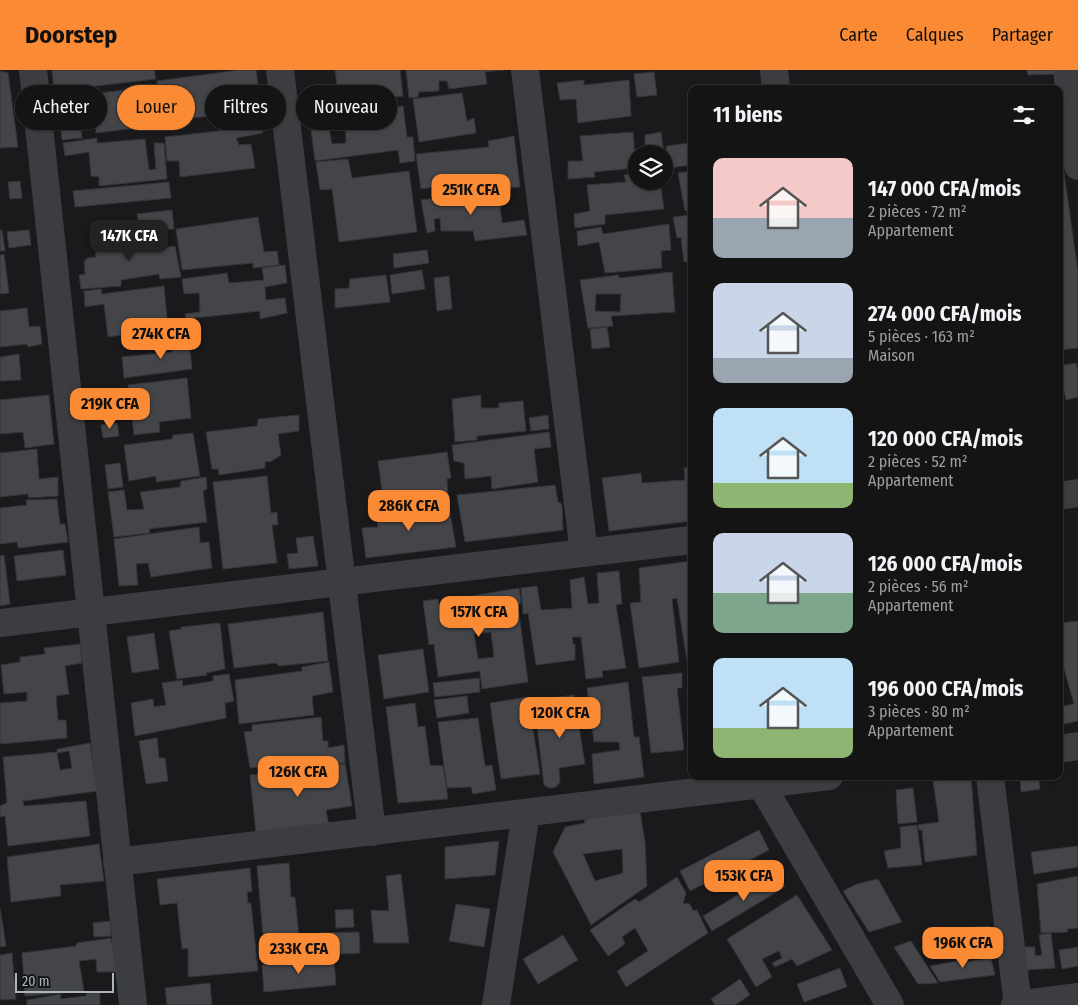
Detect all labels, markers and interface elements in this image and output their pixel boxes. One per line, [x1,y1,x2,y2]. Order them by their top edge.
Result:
text: Doorstep [25,21,117,49]
text: Carte [839,24,878,46]
text: Calques [906,24,964,46]
text: Partager [992,24,1053,46]
chip: Acheter [15,85,107,130]
chip: Louer [117,85,195,130]
chip: Filtres [205,85,286,130]
chip: Nouveau [296,85,397,130]
icon: filters [1010,101,1038,129]
text: 11 biens [713,102,782,128]
map controls [628,145,673,190]
button: layers [628,145,673,190]
pin: 251K CFA [419,174,523,216]
text: 147 000 CFA/mois [868,176,1021,202]
icon: home [753,178,813,238]
text: 251K CFA [442,180,500,199]
text: 2 pièces · 72 m² [868,202,967,221]
pin: 147K CFA [77,220,181,262]
text: Appartement [868,221,954,240]
text: 147K CFA [100,226,158,245]
text: 274 000 CFA/mois [868,301,1022,327]
icon: home [753,303,813,363]
pin: 274K CFA [109,318,213,360]
text: 274K CFA [132,324,190,343]
text: 5 pièces · 163 m² [868,327,975,346]
text: Maison [868,346,915,365]
pin: 219K CFA [58,388,162,430]
text: 219K CFA [81,394,139,413]
text: 120 000 CFA/mois [868,426,1023,452]
icon: home [753,428,813,488]
text: 2 pièces · 52 m² [868,452,967,471]
text: Appartement [868,471,954,490]
pin: 286K CFA [357,490,461,532]
text: 286K CFA [379,496,439,515]
text: 126 000 CFA/mois [868,551,1022,577]
icon: home [753,553,813,613]
text: 2 pièces · 56 m² [868,577,969,596]
pin: 157K CFA [427,596,531,638]
text: Appartement [868,596,954,615]
text: 157K CFA [450,602,508,621]
text: 196 000 CFA/mois [868,676,1024,702]
icon: home [753,678,813,738]
pin: 120K CFA [508,696,612,739]
text: 3 pièces · 80 m² [868,702,970,721]
text: 120K CFA [531,703,589,722]
text: Appartement [868,721,954,740]
pin: 126K CFA [246,756,350,798]
text: 126K CFA [269,762,327,781]
pin: 153K CFA [692,860,796,902]
text: 153K CFA [715,866,773,885]
pin: 196K CFA [911,926,1015,969]
pin: 233K CFA [247,932,351,975]
text: 196K CFA [933,933,993,952]
text: 233K CFA [270,939,328,958]
scale bar [15,970,114,993]
text: 20 m [22,973,50,990]

